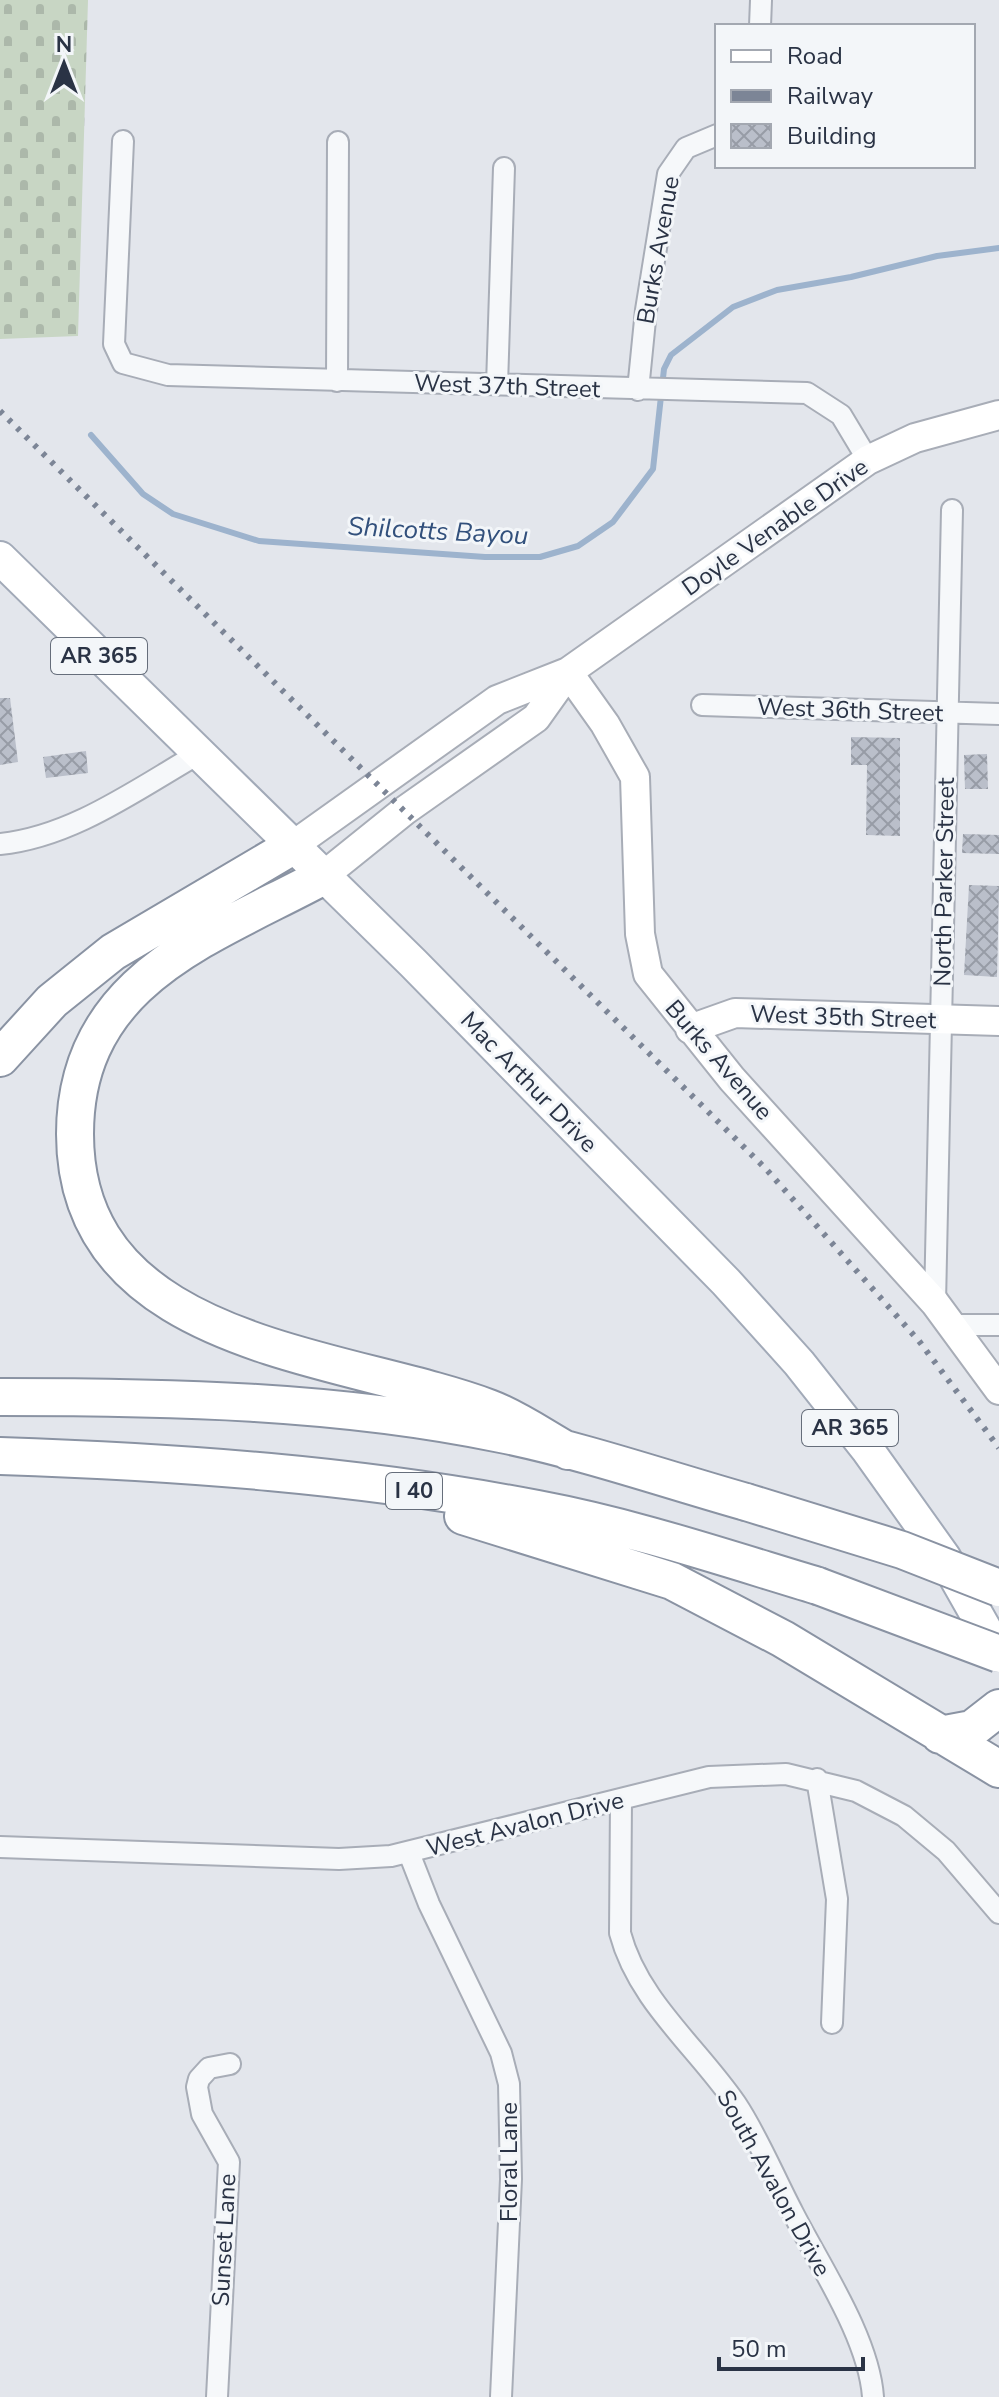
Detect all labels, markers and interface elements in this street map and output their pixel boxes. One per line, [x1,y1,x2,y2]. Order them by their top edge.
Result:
north arrow [24,24,104,104]
legend [715,24,975,168]
text: N [56,30,72,60]
text: Road [787,40,843,72]
text: Railway [787,80,874,112]
text: Building [787,120,877,152]
street label: Burks Avenue [629,174,687,326]
street label: West 37th Street [413,367,601,405]
street label: Doyle Venable Drive [676,451,874,603]
water label: Shilcotts Bayou [347,509,529,553]
road number: AR 365 [51,638,147,674]
street label: West 36th Street [756,691,944,729]
street label: North Parker Street [926,777,962,987]
street label: Burks Avenue [658,993,780,1127]
street label: West 35th Street [749,998,937,1036]
street label: Mac Arthur Drive [453,1005,605,1159]
road number: AR 365 [802,1410,898,1446]
road number: I 40 [386,1473,442,1509]
street label: West Avalon Drive [423,1784,627,1864]
street label: South Avalon Drive [709,2084,839,2282]
street label: Floral Lane [493,2102,525,2222]
street label: Sunset Lane [205,2173,243,2307]
scale bar [719,2321,863,2371]
text: 50 m [731,2333,787,2365]

